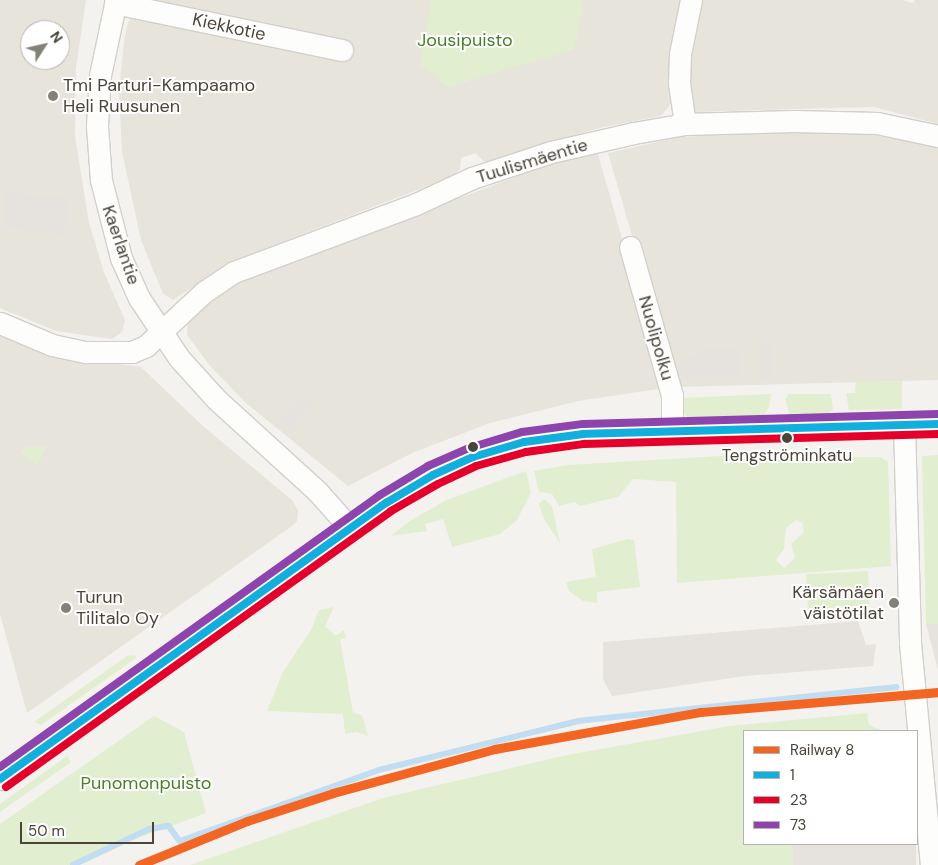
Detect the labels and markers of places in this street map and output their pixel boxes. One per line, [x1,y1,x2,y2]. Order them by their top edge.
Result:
place label: Tmi Parturi-Kampaamo Heli Ruusunen [63,75,255,118]
marker: Tmi Parturi-Kampaamo Heli Ruusunen [47,90,59,102]
marker: Tengströminkatu [782,433,792,443]
unlabelled marker [468,442,478,452]
place label: Tengströminkatu [722,446,852,466]
place label: Kärsämäen väistötilat [792,582,884,624]
place label: Turun Tilitalo Oy [76,587,159,630]
marker: Kärsämäen väistötilat [888,597,900,609]
marker: Turun Tilitalo Oy [60,602,72,614]

